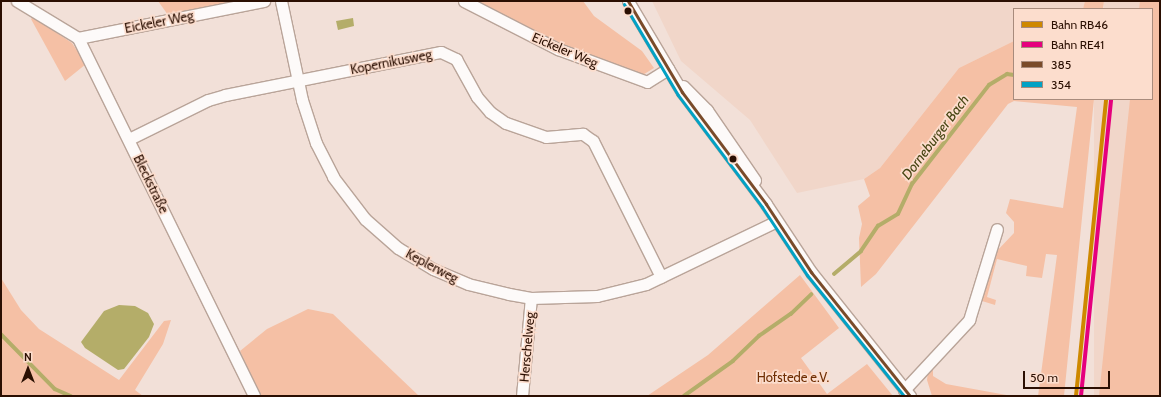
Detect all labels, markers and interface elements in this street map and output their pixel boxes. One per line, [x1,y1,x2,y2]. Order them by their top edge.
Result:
unlabelled marker [623,6,633,16]
street label: Eickeler Weg [123,8,195,36]
legend [1013,8,1153,100]
text: Bahn RB46 [1051,17,1108,32]
street label: Eickeler Weg [530,29,600,71]
text: Bahn RE41 [1051,37,1104,52]
street label: Kopernikusweg [349,46,433,78]
text: 385 [1051,57,1071,72]
text: 354 [1051,77,1071,92]
water label: Dorneburger Bach [898,92,972,182]
street label: Bleckstraße [130,152,172,216]
unlabelled marker [728,154,738,164]
street label: Keplerweg [403,246,461,286]
street label: Herschelweg [516,311,538,383]
north arrow [8,349,48,389]
text: N [24,350,32,364]
scale bar [1025,363,1112,389]
park label: Hofstede e.V. [757,369,829,385]
text: 50 m [1030,370,1058,385]

